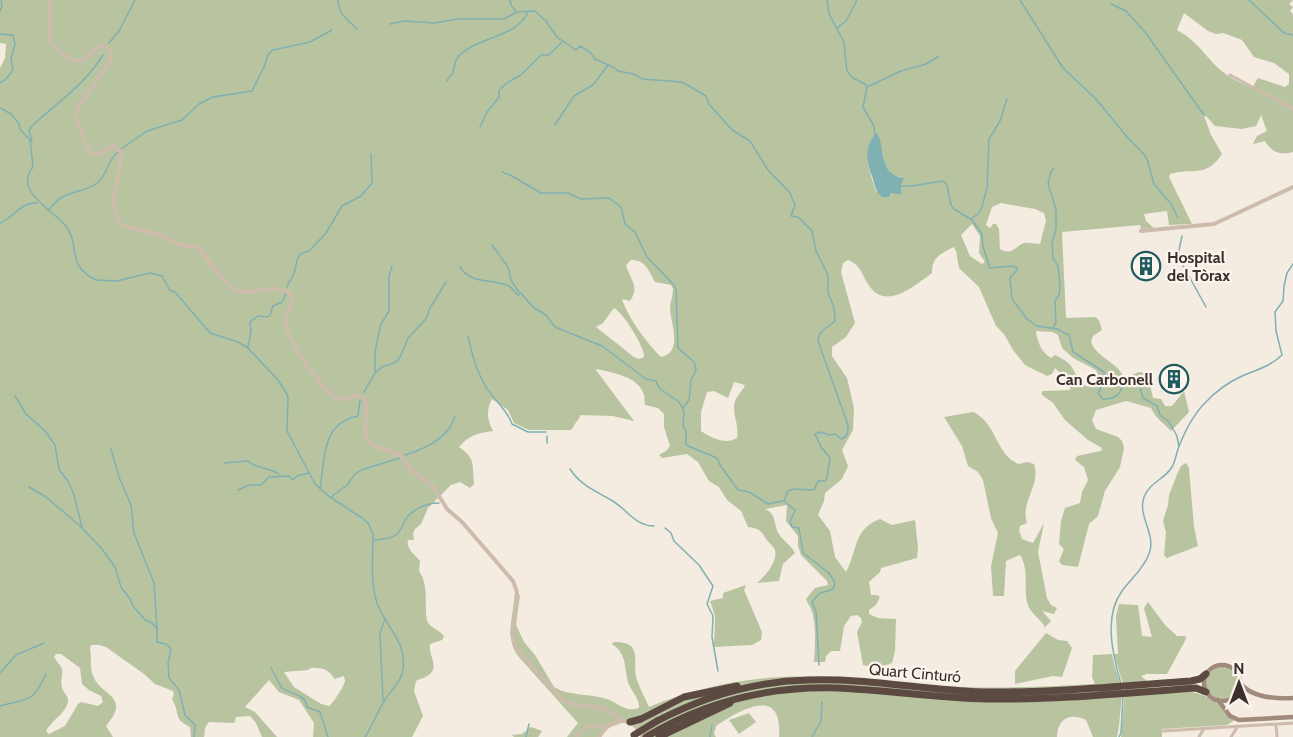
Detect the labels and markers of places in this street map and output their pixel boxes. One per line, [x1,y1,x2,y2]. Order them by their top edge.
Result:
place label: Hospital del Tòrax [1167,248,1230,285]
building icon: Hospital del Tòrax [1130,250,1162,282]
building icon: Can Carbonell [1158,363,1190,395]
place label: Can Carbonell [1056,370,1153,389]

